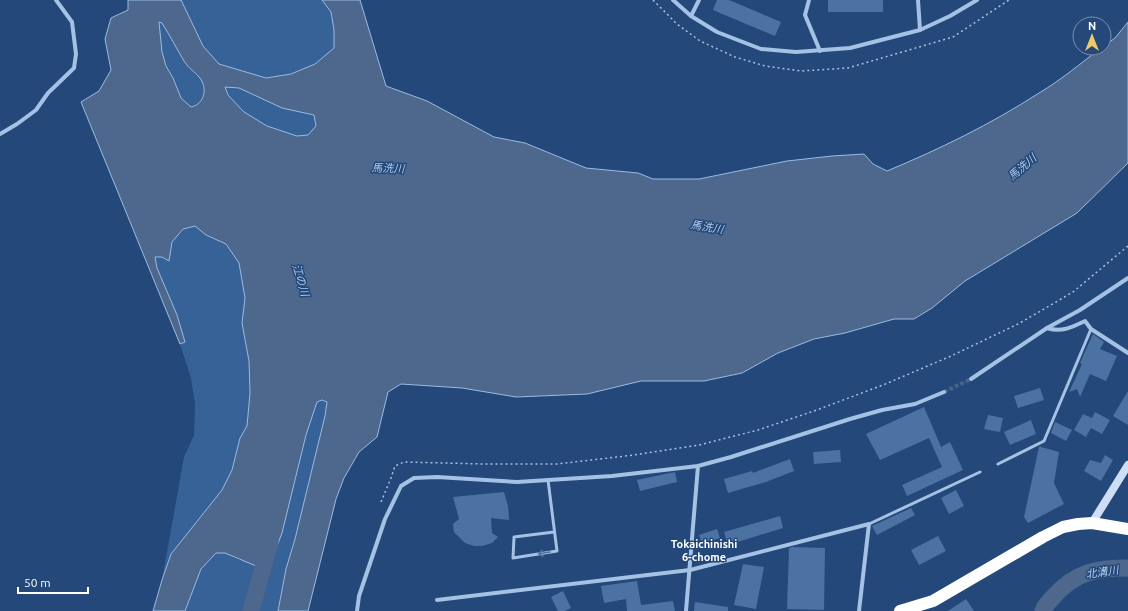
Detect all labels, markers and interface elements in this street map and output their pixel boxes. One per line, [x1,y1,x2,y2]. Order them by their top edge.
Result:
north arrow [1072,16,1112,56]
text: N [1088,20,1096,32]
water label: 馬洗川 [1006,151,1039,182]
water label: 馬洗川 [371,161,406,175]
water label: 馬洗川 [690,218,725,236]
water label: 江の川 [291,262,312,298]
district label: Tokaichinishi 6-chome [671,538,737,563]
one-way arrow [538,549,551,557]
water label: 北溝川 [1085,564,1120,580]
scale bar [18,569,88,595]
text: 50 m [24,576,51,589]

